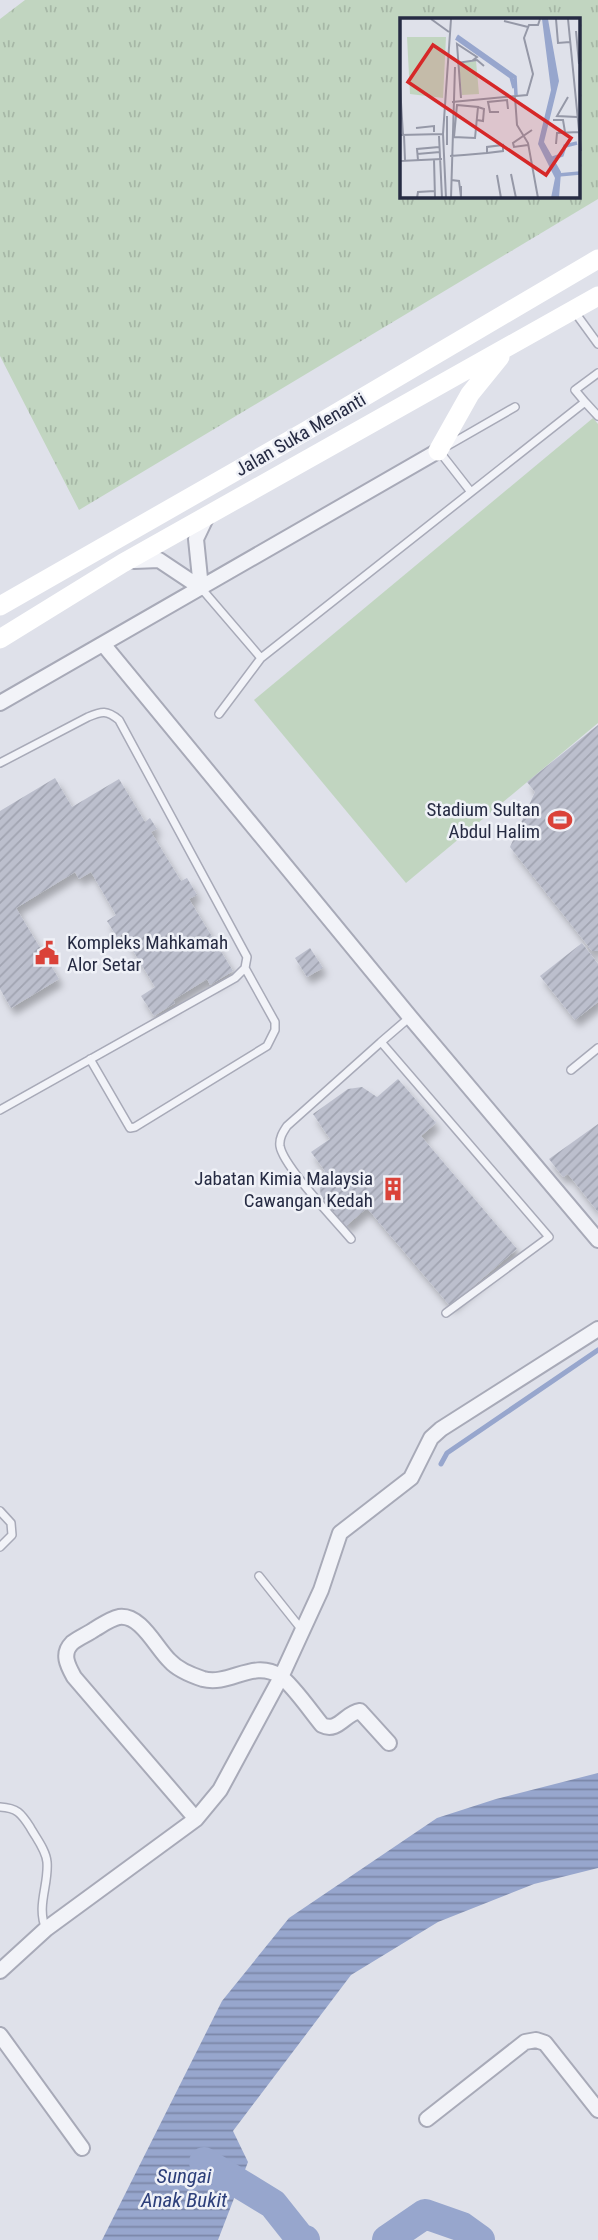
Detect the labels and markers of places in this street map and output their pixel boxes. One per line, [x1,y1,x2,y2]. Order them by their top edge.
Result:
place label: Stadium Sultan Abdul Halim [426,798,540,843]
sports icon: Stadium Sultan Abdul Halim [546,806,574,834]
place label: Kompleks Mahkamah Alor Setar [67,931,228,976]
public building icon: Kompleks Mahkamah Alor Setar [33,939,61,967]
place label: Jabatan Kimia Malaysia Cawangan Kedah [194,1167,373,1212]
building icon: Jabatan Kimia Malaysia Cawangan Kedah [379,1175,407,1203]

